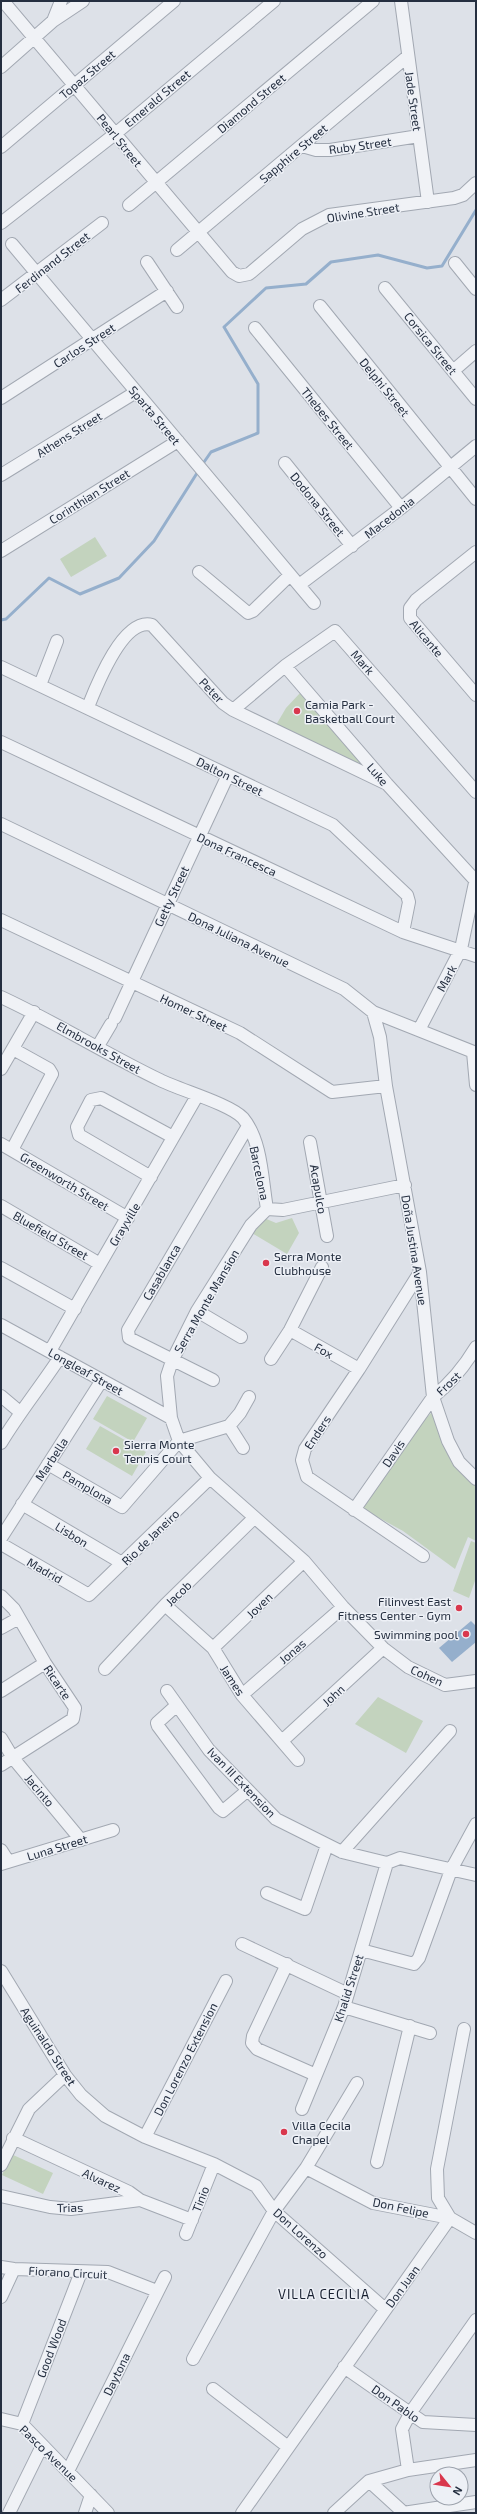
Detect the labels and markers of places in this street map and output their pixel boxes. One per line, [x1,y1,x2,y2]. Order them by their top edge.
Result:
place label: Camia Park - Basketball Court [305,697,395,725]
marker: Camia Park - Basketball Court [292,706,302,716]
place label: Serra Monte Clubhouse [274,1249,341,1277]
marker: Serra Monte Clubhouse [261,1258,271,1268]
place label: Sierra Monte Tennis Court [124,1437,194,1465]
marker: Sierra Monte Tennis Court [111,1446,121,1456]
place label: Filinvest East Fitness Center - Gym [338,1594,451,1622]
marker: Filinvest East Fitness Center - Gym [454,1603,464,1613]
place label: Swimming pool [374,1627,458,1641]
marker: Swimming pool [461,1629,471,1639]
place label: Villa Cecila Chapel [292,2118,351,2146]
marker: Villa Cecila Chapel [279,2127,289,2137]

